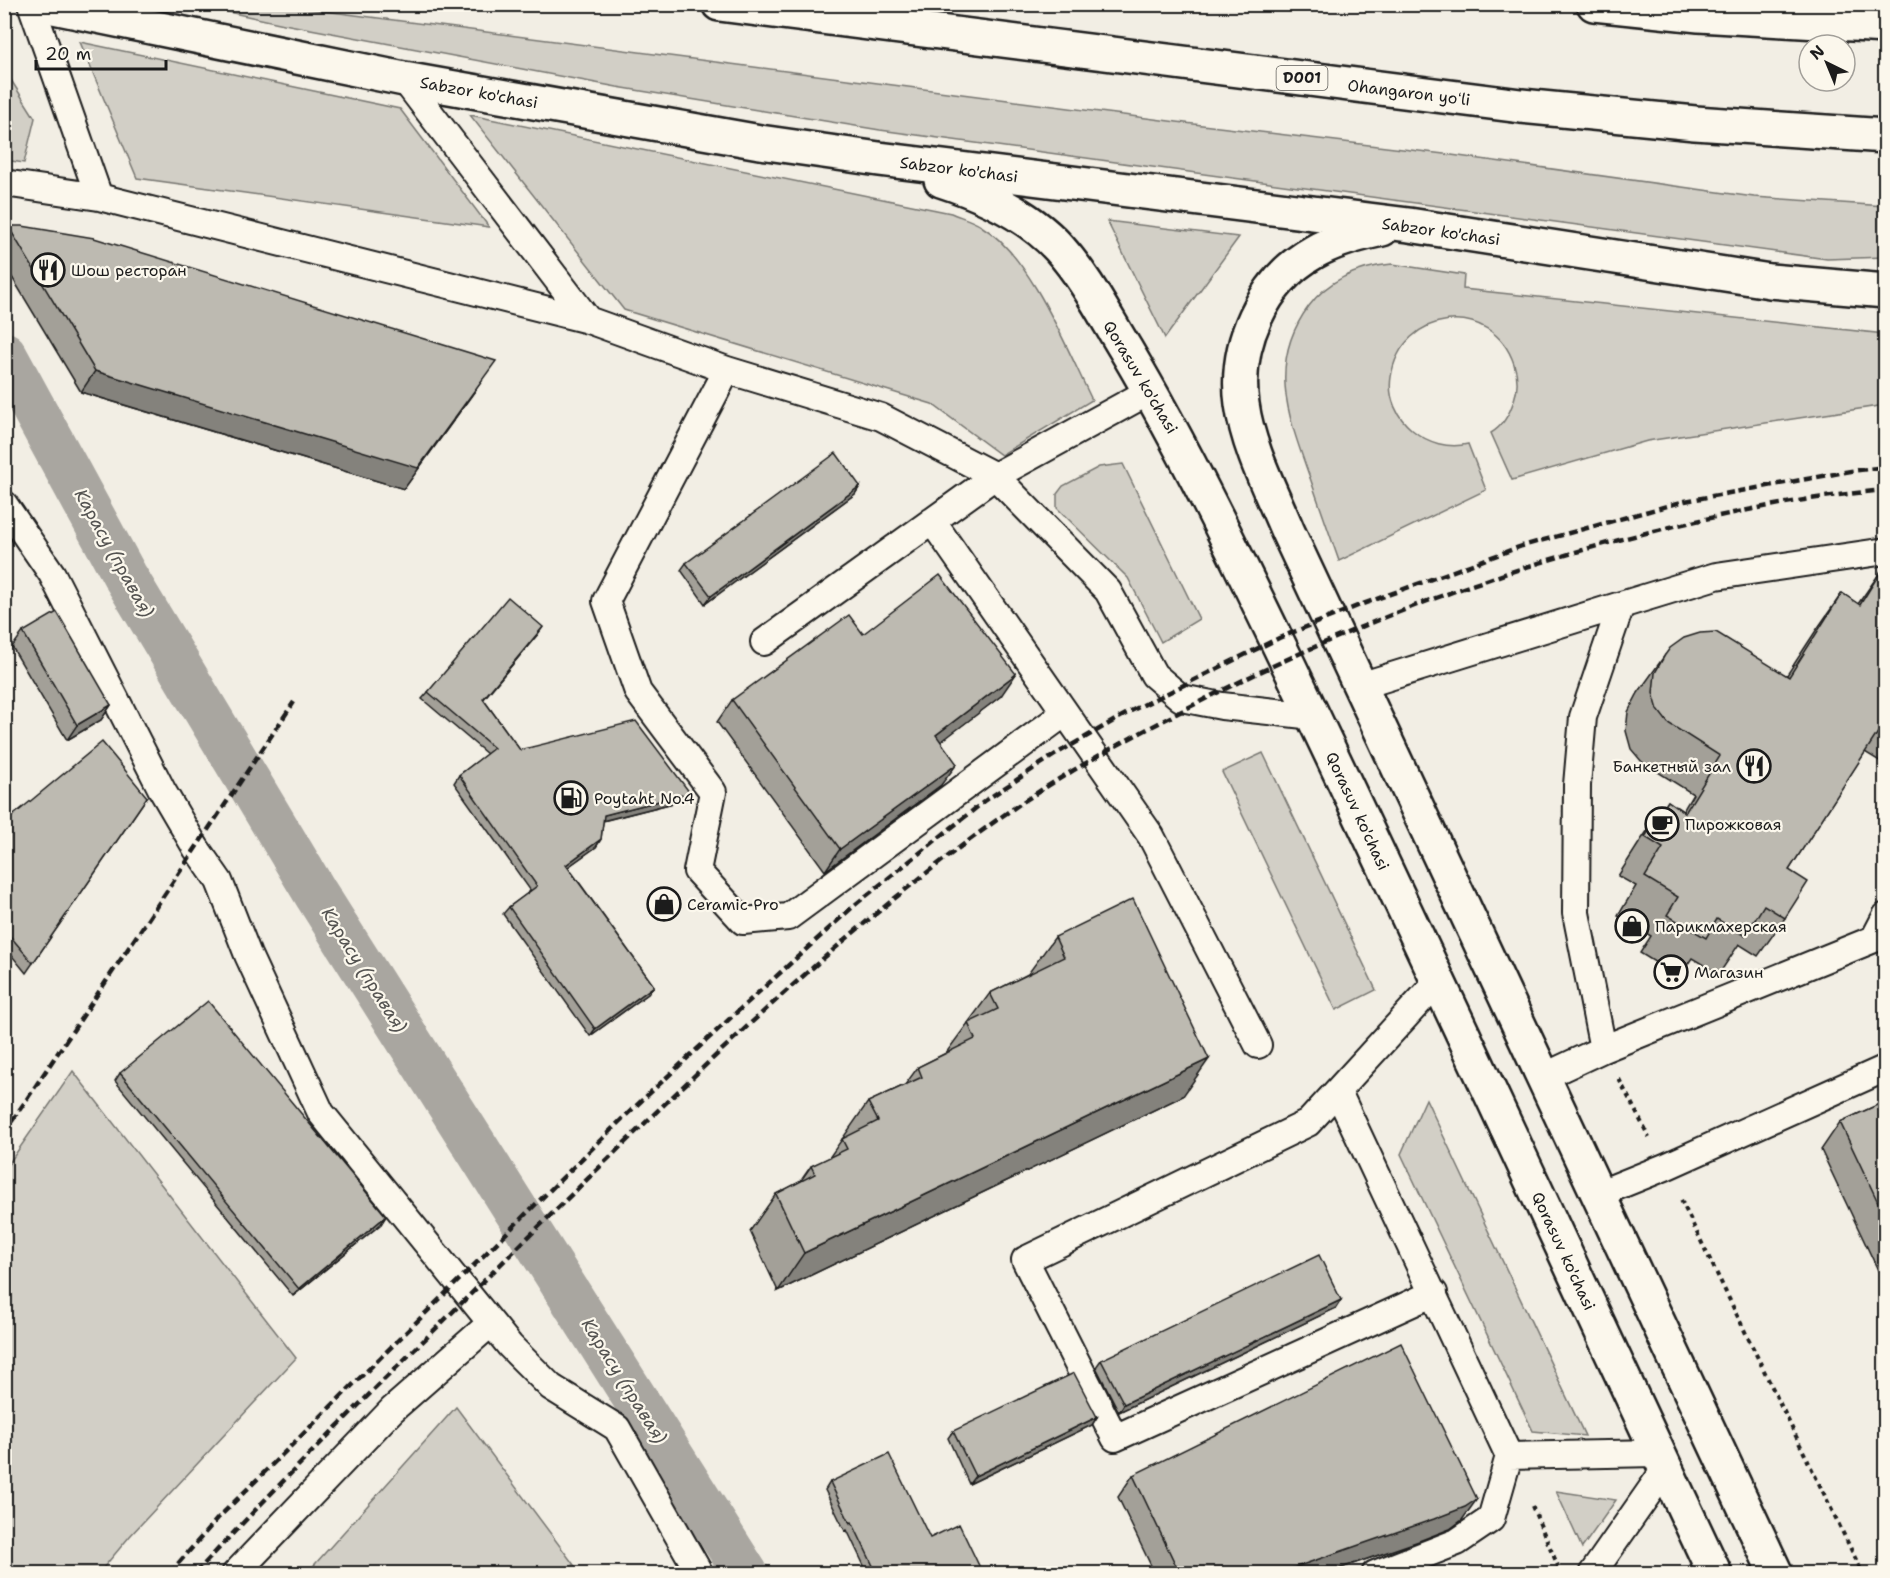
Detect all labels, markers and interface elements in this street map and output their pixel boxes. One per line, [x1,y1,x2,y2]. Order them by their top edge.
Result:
scale bar [36,33,166,71]
north arrow [1797,33,1857,93]
text: N [1805,40,1829,64]
text: 20 m [45,42,91,66]
road number: D001 [1276,66,1328,90]
street label: Sabzor ko'chasi [418,72,539,113]
street label: Ohangaron yoʻli [1346,75,1472,110]
street label: Sabzor ko'chasi [899,152,1019,187]
street label: Sabzor ko'chasi [1380,213,1501,250]
restaurant icon: Шош ресторан [30,252,66,288]
place label: Шош ресторан [71,260,187,281]
street label: Qorasuv ko'chasi [1099,317,1183,438]
water label: Карасу (правая) [69,484,159,622]
restaurant icon: Банкетный зал [1736,748,1772,784]
street label: Qorasuv ko'chasi [1321,749,1394,874]
place label: Банкетный зал [1612,756,1731,777]
fuel station icon: Poytaht No.4 [553,780,589,816]
place label: Poytaht No.4 [594,788,695,809]
cafe icon: Пирожковая [1644,806,1680,842]
place label: Пирожковая [1685,814,1782,835]
shop icon: Ceramic Pro [646,886,682,922]
place label: Ceramic Pro [687,894,779,915]
water label: Карасу (правая) [316,903,412,1037]
shop icon: Парикмахерская [1614,908,1650,944]
place label: Парикмахерская [1655,916,1787,937]
supermarket icon: Магазин [1653,954,1689,990]
place label: Магазин [1694,962,1763,983]
street label: Qorasuv ko'chasi [1527,1189,1600,1314]
water label: Карасу (правая) [576,1314,672,1448]

